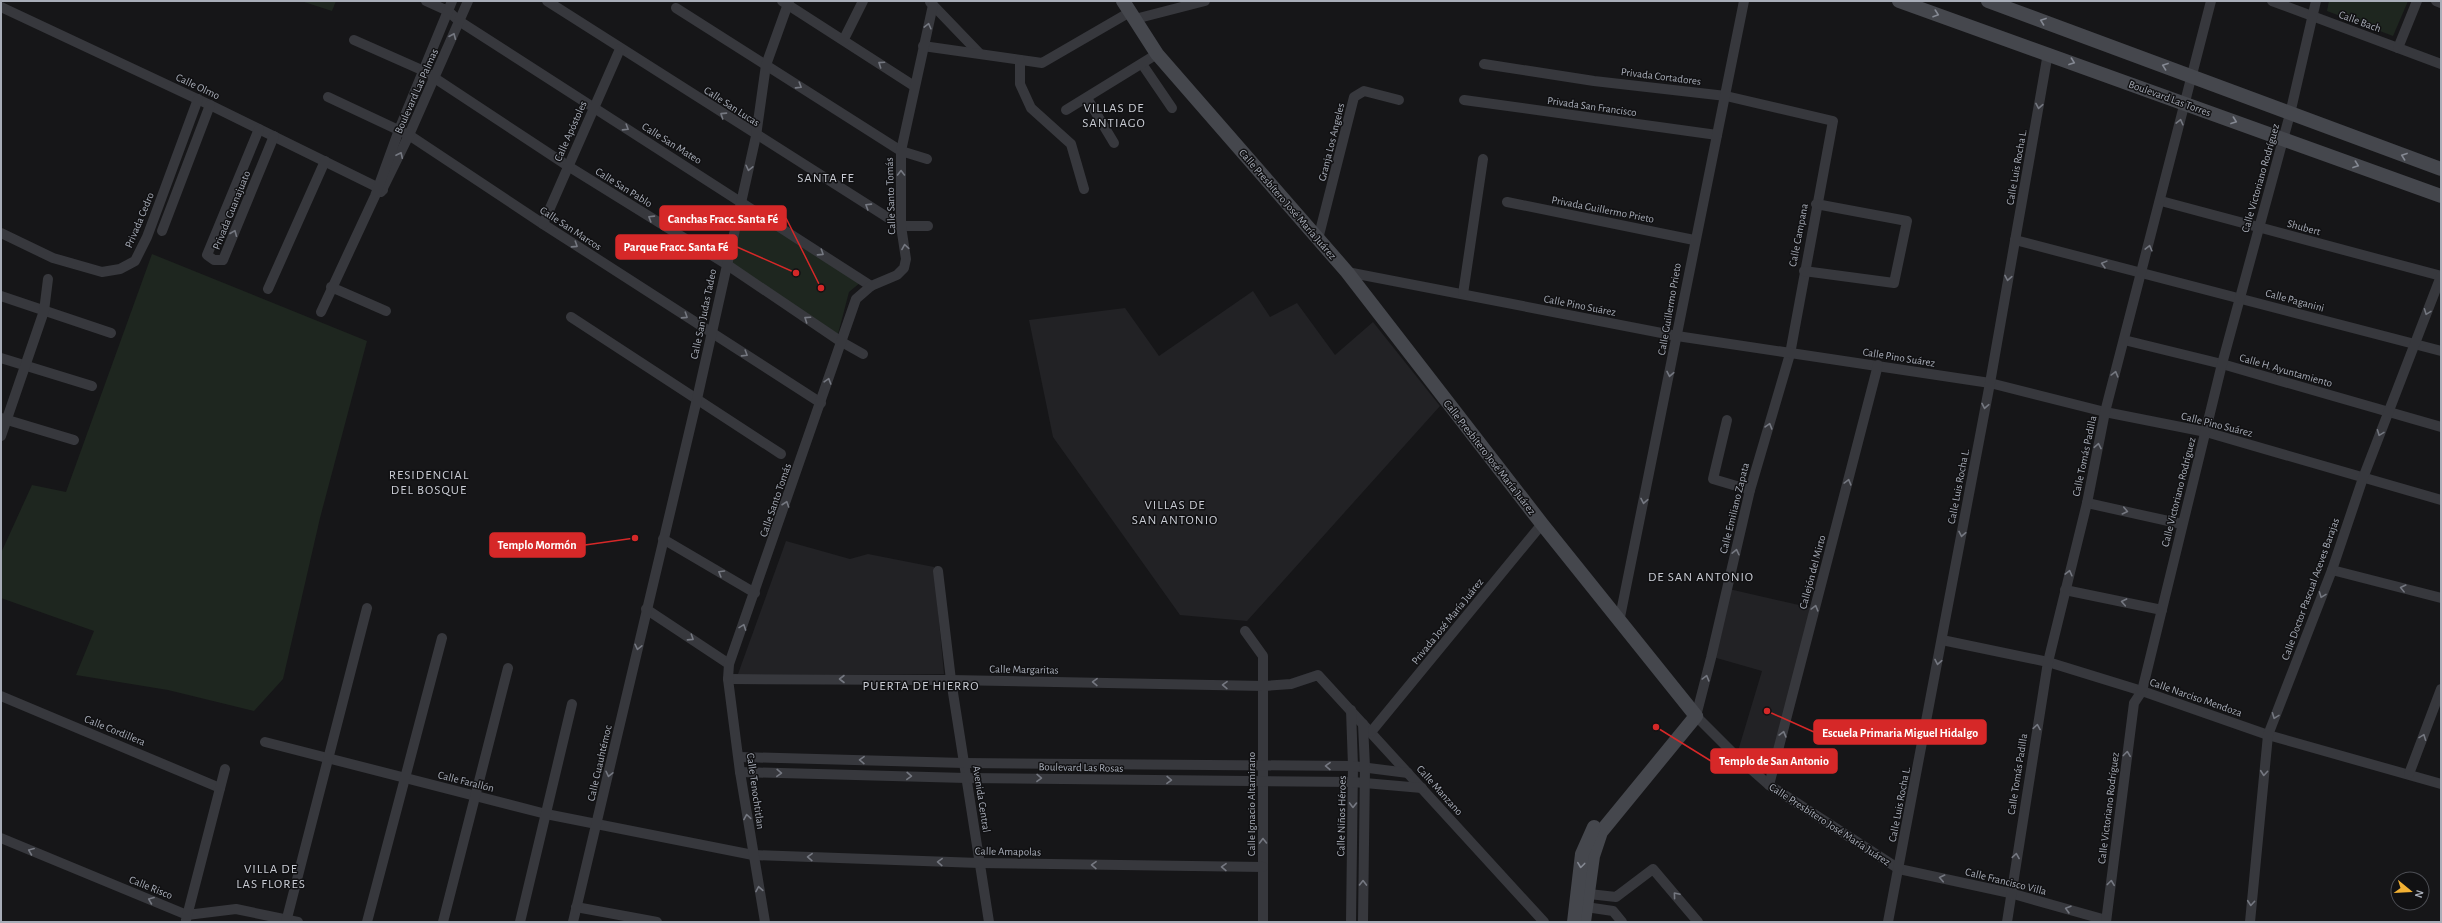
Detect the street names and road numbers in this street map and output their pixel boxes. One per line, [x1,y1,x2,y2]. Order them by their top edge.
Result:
street label: Calle Bach [2337,9,2382,34]
street label: Boulevard Las Palmas [393,47,440,135]
street label: Privada Cortadores [1620,66,1702,87]
street label: Calle Olmo [174,72,221,101]
street label: Boulevard Las Torres [2127,78,2213,118]
street label: Calle San Lucas [702,84,762,128]
street label: Privada San Francisco [1546,95,1637,118]
street label: Calle Apóstoles [552,99,589,163]
street label: Granja Los Angeles [1316,102,1347,182]
street label: Calle San Mateo [640,121,704,166]
street label: Calle Victoriano Rodríguez [2240,122,2281,234]
street label: Calle Luis Rocha L. [2004,128,2029,206]
street label: Calle Presbítero José María Juárez [1237,147,1339,262]
street label: Calle Santo Tomás [884,157,897,235]
street label: Calle San Pablo [593,166,654,209]
street label: Privada Guanajuato [211,169,252,251]
street label: Privada Cedro [123,191,156,250]
street label: Privada Guillermo Prieto [1551,194,1655,225]
street label: Calle Campana [1787,203,1810,268]
street label: Calle San Marcos [538,204,604,252]
street label: Shubert [2286,218,2322,237]
street label: Calle Guillermo Prieto [1656,262,1683,356]
street label: Calle San Judas Tadeo [689,268,718,360]
street label: Calle Paganini [2264,287,2326,314]
street label: Calle Pino Suárez [1543,293,1617,318]
street label: Calle Pino Suárez [1862,346,1936,369]
street label: Calle H. Ayuntamiento [2238,352,2334,389]
street label: Calle Presbítero José María Juárez [1442,398,1538,517]
street label: Calle Pino Suárez [2180,410,2254,439]
street label: Calle Tomás Padilla [2071,415,2098,497]
street label: Calle Victoriano Rodríguez [2160,436,2198,548]
street label: Calle Luis Rocha L. [1946,447,1971,525]
street label: Calle Santo Tomás [758,462,793,538]
street label: Calle Emiliano Zapata [1718,462,1751,555]
street label: Calle Doctor Pascual Aceves Barajas [2280,517,2341,662]
street label: Callejón del Mirto [1797,534,1828,610]
street label: Privada José María Juárez [1409,576,1486,666]
street label: Calle Margaritas [989,663,1059,676]
street label: Calle Narciso Mendoza [2148,677,2243,718]
street label: Calle Cordillera [83,713,147,748]
street label: Calle Cuauhtémoc [585,723,614,802]
street label: Calle Tomás Padilla [2006,733,2029,816]
street label: Calle Victoriano Rodríguez [2096,751,2121,865]
street label: Calle Tenochtitlan [745,752,766,830]
street label: Calle Ignacio Altamirano [1246,752,1257,856]
street label: Boulevard Las Rosas [1038,761,1124,774]
street label: Calle Manzano [1414,763,1465,817]
street label: Avenida Central [971,765,992,833]
street label: Calle Luis Rocha L. [1887,765,1912,843]
street label: Calle Farallón [437,769,495,794]
street label: Calle Niños Héroes [1335,776,1348,856]
street label: Calle Presbítero José María Juárez [1767,781,1893,868]
street label: Calle Amapolas [975,845,1041,858]
street label: Calle Francisco Villa [1964,866,2048,897]
street label: Calle Risco [128,874,174,901]

